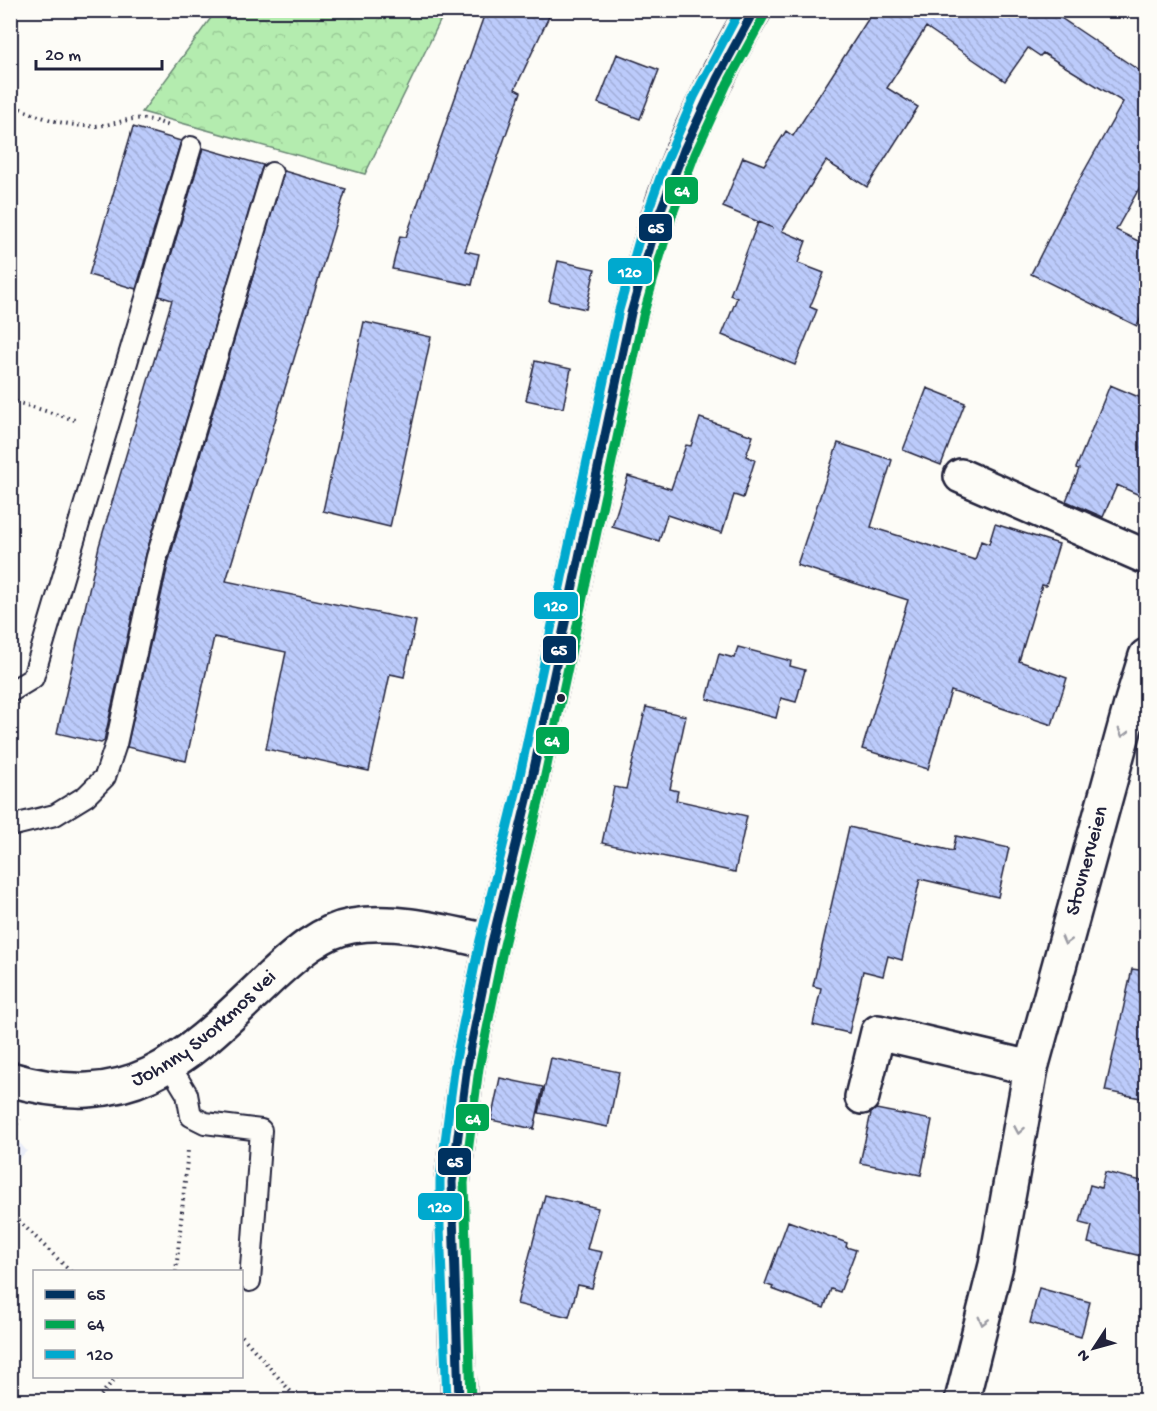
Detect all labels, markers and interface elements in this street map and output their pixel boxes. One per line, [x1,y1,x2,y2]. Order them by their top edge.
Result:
scale bar [36,33,162,71]
text: 20 m [45,46,81,67]
line badge: 64 [664,176,699,205]
text: 64 [674,184,690,203]
line badge: 65 [638,213,673,242]
text: 65 [648,221,665,240]
line badge: 120 [607,257,653,285]
text: 120 [617,265,642,284]
line badge: 120 [533,591,579,620]
text: 120 [543,599,568,618]
line badge: 65 [542,635,577,664]
text: 65 [551,643,568,662]
unlabelled marker [555,692,567,704]
line badge: 64 [535,726,570,755]
one-way arrow [1118,727,1131,737]
text: 64 [544,734,560,753]
street label: Stovnerveien [1061,804,1115,918]
one-way arrow [1061,935,1073,946]
street label: Johnny Svorkmos vei [128,965,282,1093]
line badge: 64 [455,1103,490,1132]
text: 64 [465,1112,481,1131]
one-way arrow [1013,1125,1026,1135]
line badge: 65 [437,1147,472,1176]
text: 65 [447,1155,464,1174]
line badge: 120 [417,1192,463,1221]
text: 120 [427,1200,452,1219]
legend [33,1270,243,1378]
text: 65 [87,1286,106,1307]
text: 64 [87,1316,105,1337]
one-way arrow [977,1316,990,1326]
north arrow [1064,1318,1124,1378]
text: N [1074,1345,1095,1365]
text: 120 [86,1346,113,1367]

